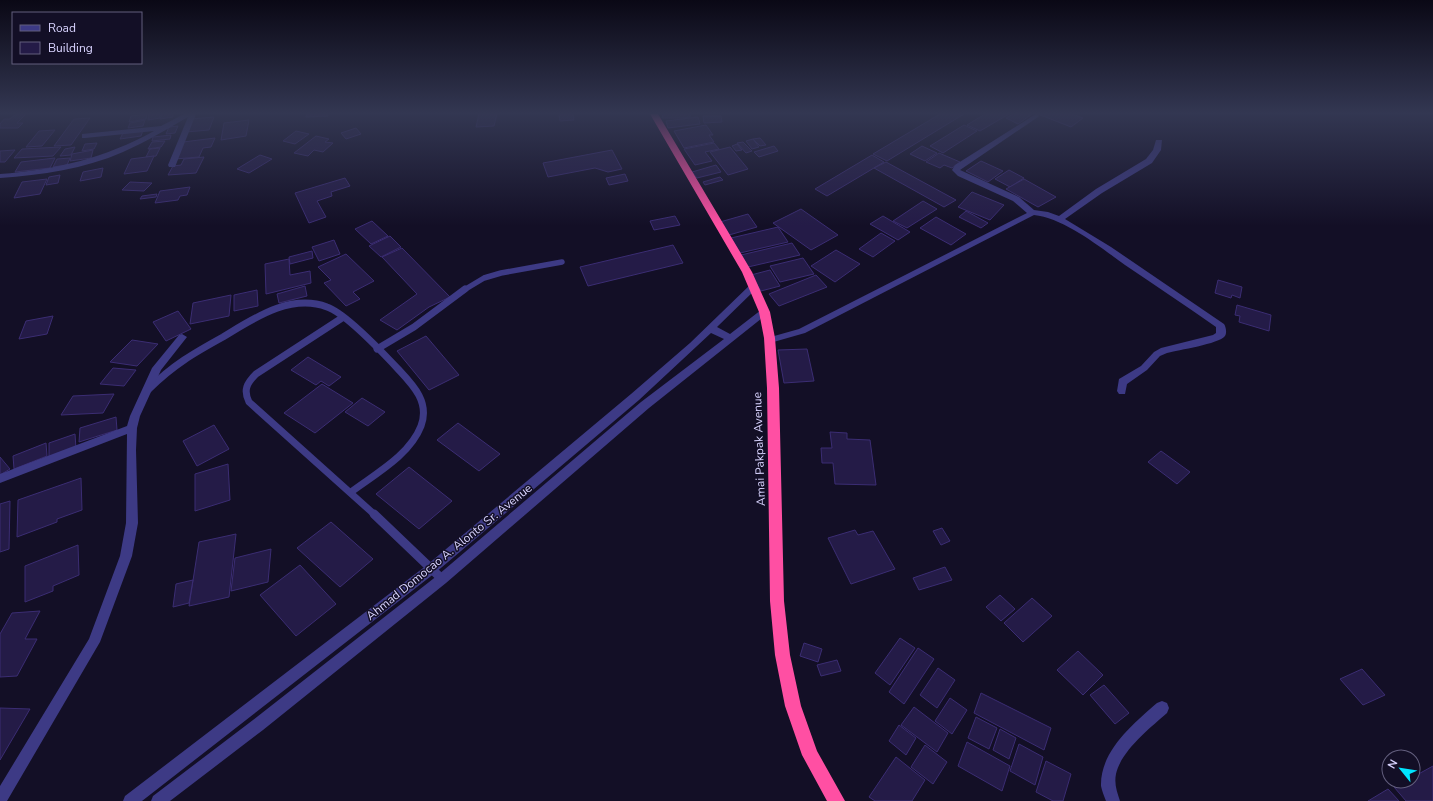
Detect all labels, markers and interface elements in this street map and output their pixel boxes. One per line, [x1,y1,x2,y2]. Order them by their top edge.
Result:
legend [12,12,142,64]
text: Road [48,20,76,36]
text: Building [48,40,93,56]
street label: Amai Pakpak Avenue [749,392,769,506]
street label: Ahmad Domocao A. Alonto Sr. Avenue [363,480,535,624]
north arrow [1381,749,1421,789]
text: N [1384,757,1401,772]

